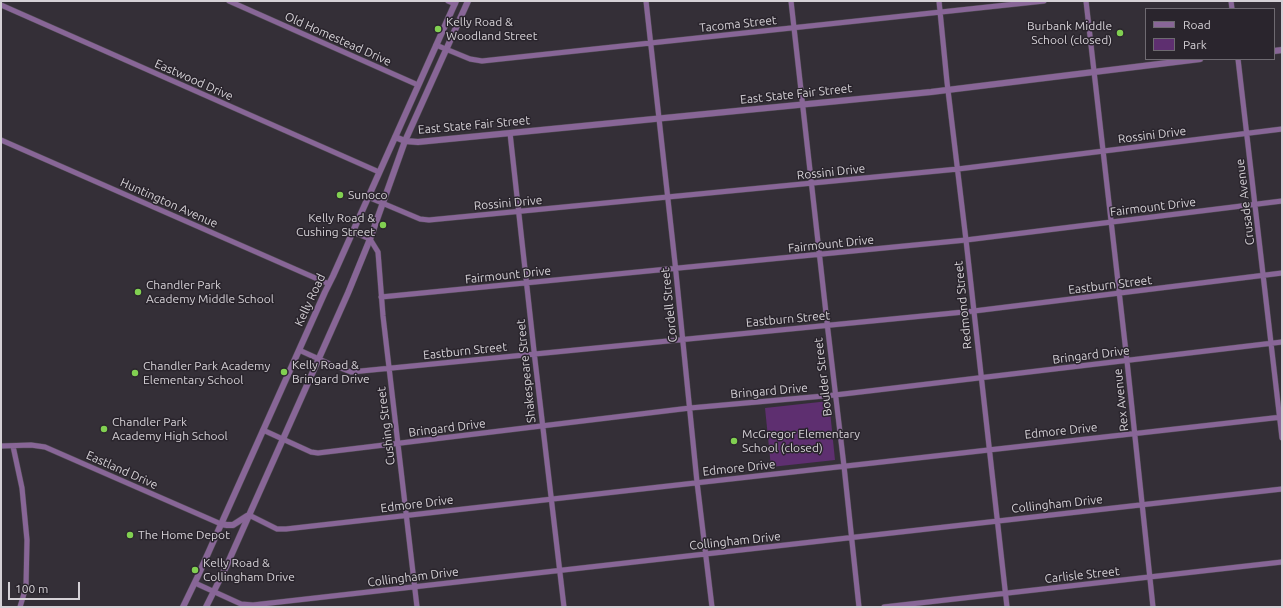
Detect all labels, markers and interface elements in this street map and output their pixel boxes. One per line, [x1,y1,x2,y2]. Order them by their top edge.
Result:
legend [1145,8,1275,60]
street label: Old Homestead Drive [282,9,394,69]
street label: Tacoma Street [699,13,777,35]
place label: Kelly Road & Woodland Street [446,15,537,43]
text: Road [1183,18,1211,31]
place label: Burbank Middle School (closed) [1027,19,1112,47]
marker: Kelly Road & Woodland Street [433,24,443,34]
marker: Burbank Middle School (closed) [1115,28,1125,38]
text: Park [1183,38,1207,51]
street label: Eastwood Drive [153,56,235,104]
street label: East State Fair Street [739,81,853,107]
street label: East State Fair Street [417,113,531,137]
street label: Rossini Drive [1117,124,1187,146]
street label: Crusade Avenue [1233,158,1257,246]
street label: Rossini Drive [796,161,866,183]
street label: Huntington Avenue [118,175,220,231]
place label: Sunoco [348,188,388,202]
marker: Sunoco [335,190,345,200]
street label: Rossini Drive [473,193,543,213]
street label: Fairmount Drive [1109,195,1197,219]
place label: Kelly Road & Cushing Street [296,211,375,239]
marker: Kelly Road & Cushing Street [378,220,388,230]
street label: Fairmount Drive [787,232,875,256]
street label: Redmond Street [951,260,975,350]
street label: Fairmount Drive [464,263,552,287]
street label: Cordell Street [658,267,680,343]
street label: Kelly Road [292,271,328,329]
street label: Eastburn Street [1067,273,1153,297]
place label: Chandler Park Academy Middle School [146,278,274,306]
marker: Chandler Park Academy Middle School [133,287,143,297]
street label: Eastburn Street [745,308,831,330]
street label: Shakespeare Street [513,318,539,424]
street label: Boulder Street [811,337,835,417]
street label: Eastburn Street [422,339,508,363]
street label: Bringard Drive [1052,343,1130,367]
place label: Kelly Road & Bringard Drive [292,358,370,386]
place label: Chandler Park Academy Elementary School [143,359,270,387]
marker: Kelly Road & Bringard Drive [279,367,289,377]
marker: Chandler Park Academy Elementary School [130,368,140,378]
street label: Rex Avenue [1111,368,1131,432]
street label: Bringard Drive [730,380,808,402]
street label: Cushing Street [374,386,398,466]
place label: Chandler Park Academy High School [112,415,228,443]
street label: Bringard Drive [408,416,486,440]
street label: Edmore Drive [1024,420,1098,442]
marker: Chandler Park Academy High School [99,424,109,434]
place label: McGregor Elementary School (closed) [742,427,860,455]
marker: McGregor Elementary School (closed) [729,436,739,446]
street label: Eastland Drive [84,448,160,492]
street label: Edmore Drive [702,457,776,479]
street label: Edmore Drive [380,492,454,516]
street label: Collingham Drive [1011,492,1103,516]
place label: The Home Depot [138,528,230,542]
street label: Collingham Drive [689,529,781,553]
marker: The Home Depot [125,530,135,540]
place label: Kelly Road & Collingham Drive [203,556,295,584]
street label: Collingham Drive [367,564,459,590]
street label: Carlisle Street [1044,564,1120,586]
marker: Kelly Road & Collingham Drive [190,565,200,575]
scale bar [10,574,82,600]
text: 100 m [15,582,48,595]

